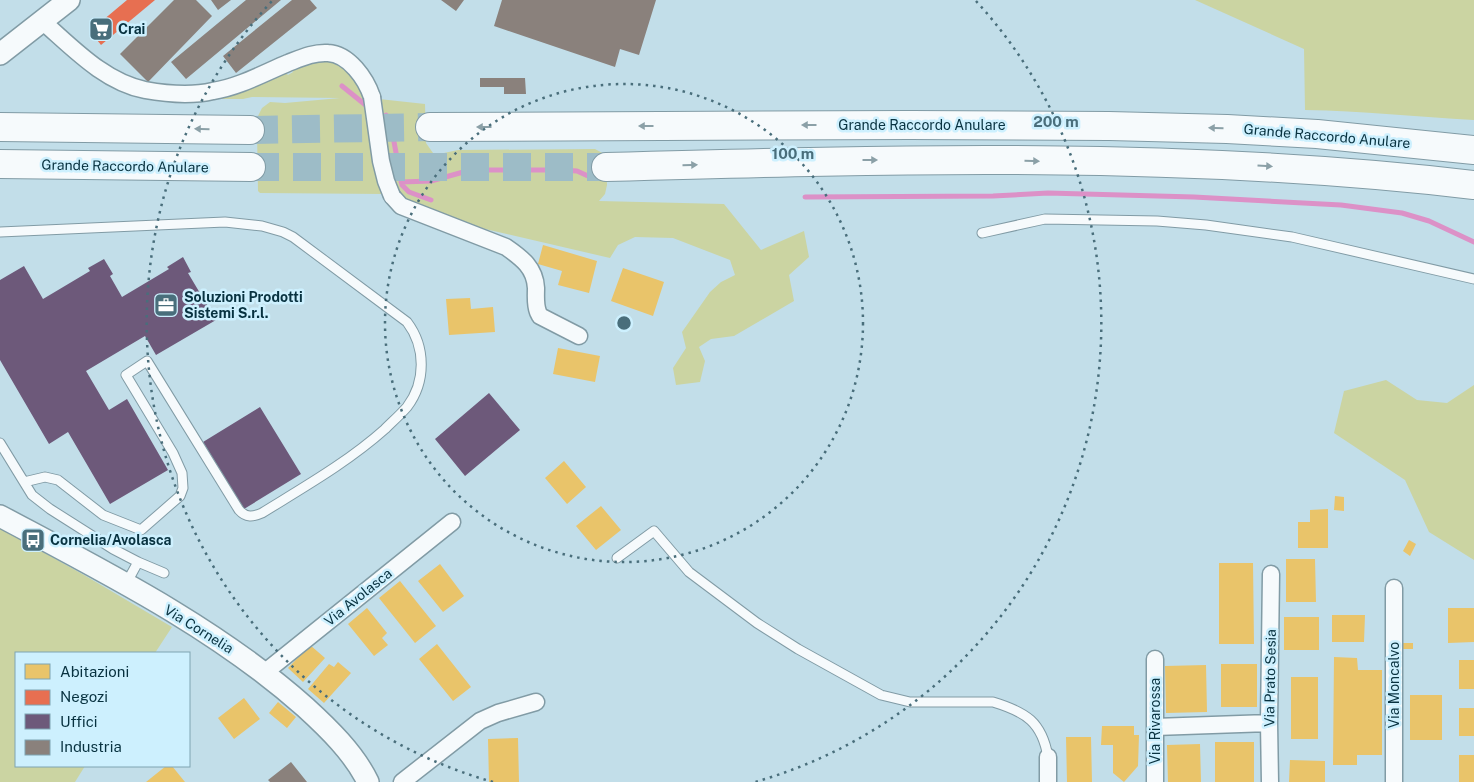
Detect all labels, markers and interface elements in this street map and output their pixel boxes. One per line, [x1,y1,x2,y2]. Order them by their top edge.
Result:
supermarket icon: Crai [88,16,114,42]
place label: Crai [118,21,145,37]
text: 200 m [1033,113,1079,130]
street label: Grande Raccordo Anulare [838,117,1006,133]
one-way arrow [801,121,817,129]
street label: Grande Raccordo Anulare [1243,121,1411,151]
one-way arrow [638,122,654,130]
one-way arrow [476,123,492,131]
one-way arrow [1208,124,1224,132]
one-way arrow [193,125,209,133]
text: 100 m [772,145,814,162]
one-way arrow [862,156,878,164]
street label: Grande Raccordo Anulare [41,157,209,175]
one-way arrow [1025,157,1041,165]
one-way arrow [682,161,698,169]
one-way arrow [1257,163,1273,171]
place label: Soluzioni Prodotti Sistemi S.r.l. [184,289,303,321]
office icon: Soluzioni Prodotti Sistemi S.r.l. [153,292,179,318]
centre of rings [615,314,633,332]
bus stop icon: Cornelia/Avolasca [20,527,46,553]
place label: Cornelia/Avolasca [50,532,172,548]
street label: Via Avolasca [321,565,395,629]
street label: Via Cornelia [162,601,236,657]
street label: Via Prato Sesia [1261,629,1279,727]
street label: Via Moncalvo [1386,642,1402,728]
legend [15,652,190,767]
text: Abitazioni [60,663,129,680]
street label: Via Rivarossa [1147,678,1163,764]
text: Negozi [60,688,108,705]
text: Uffici [60,713,97,730]
text: Industria [60,738,122,755]

